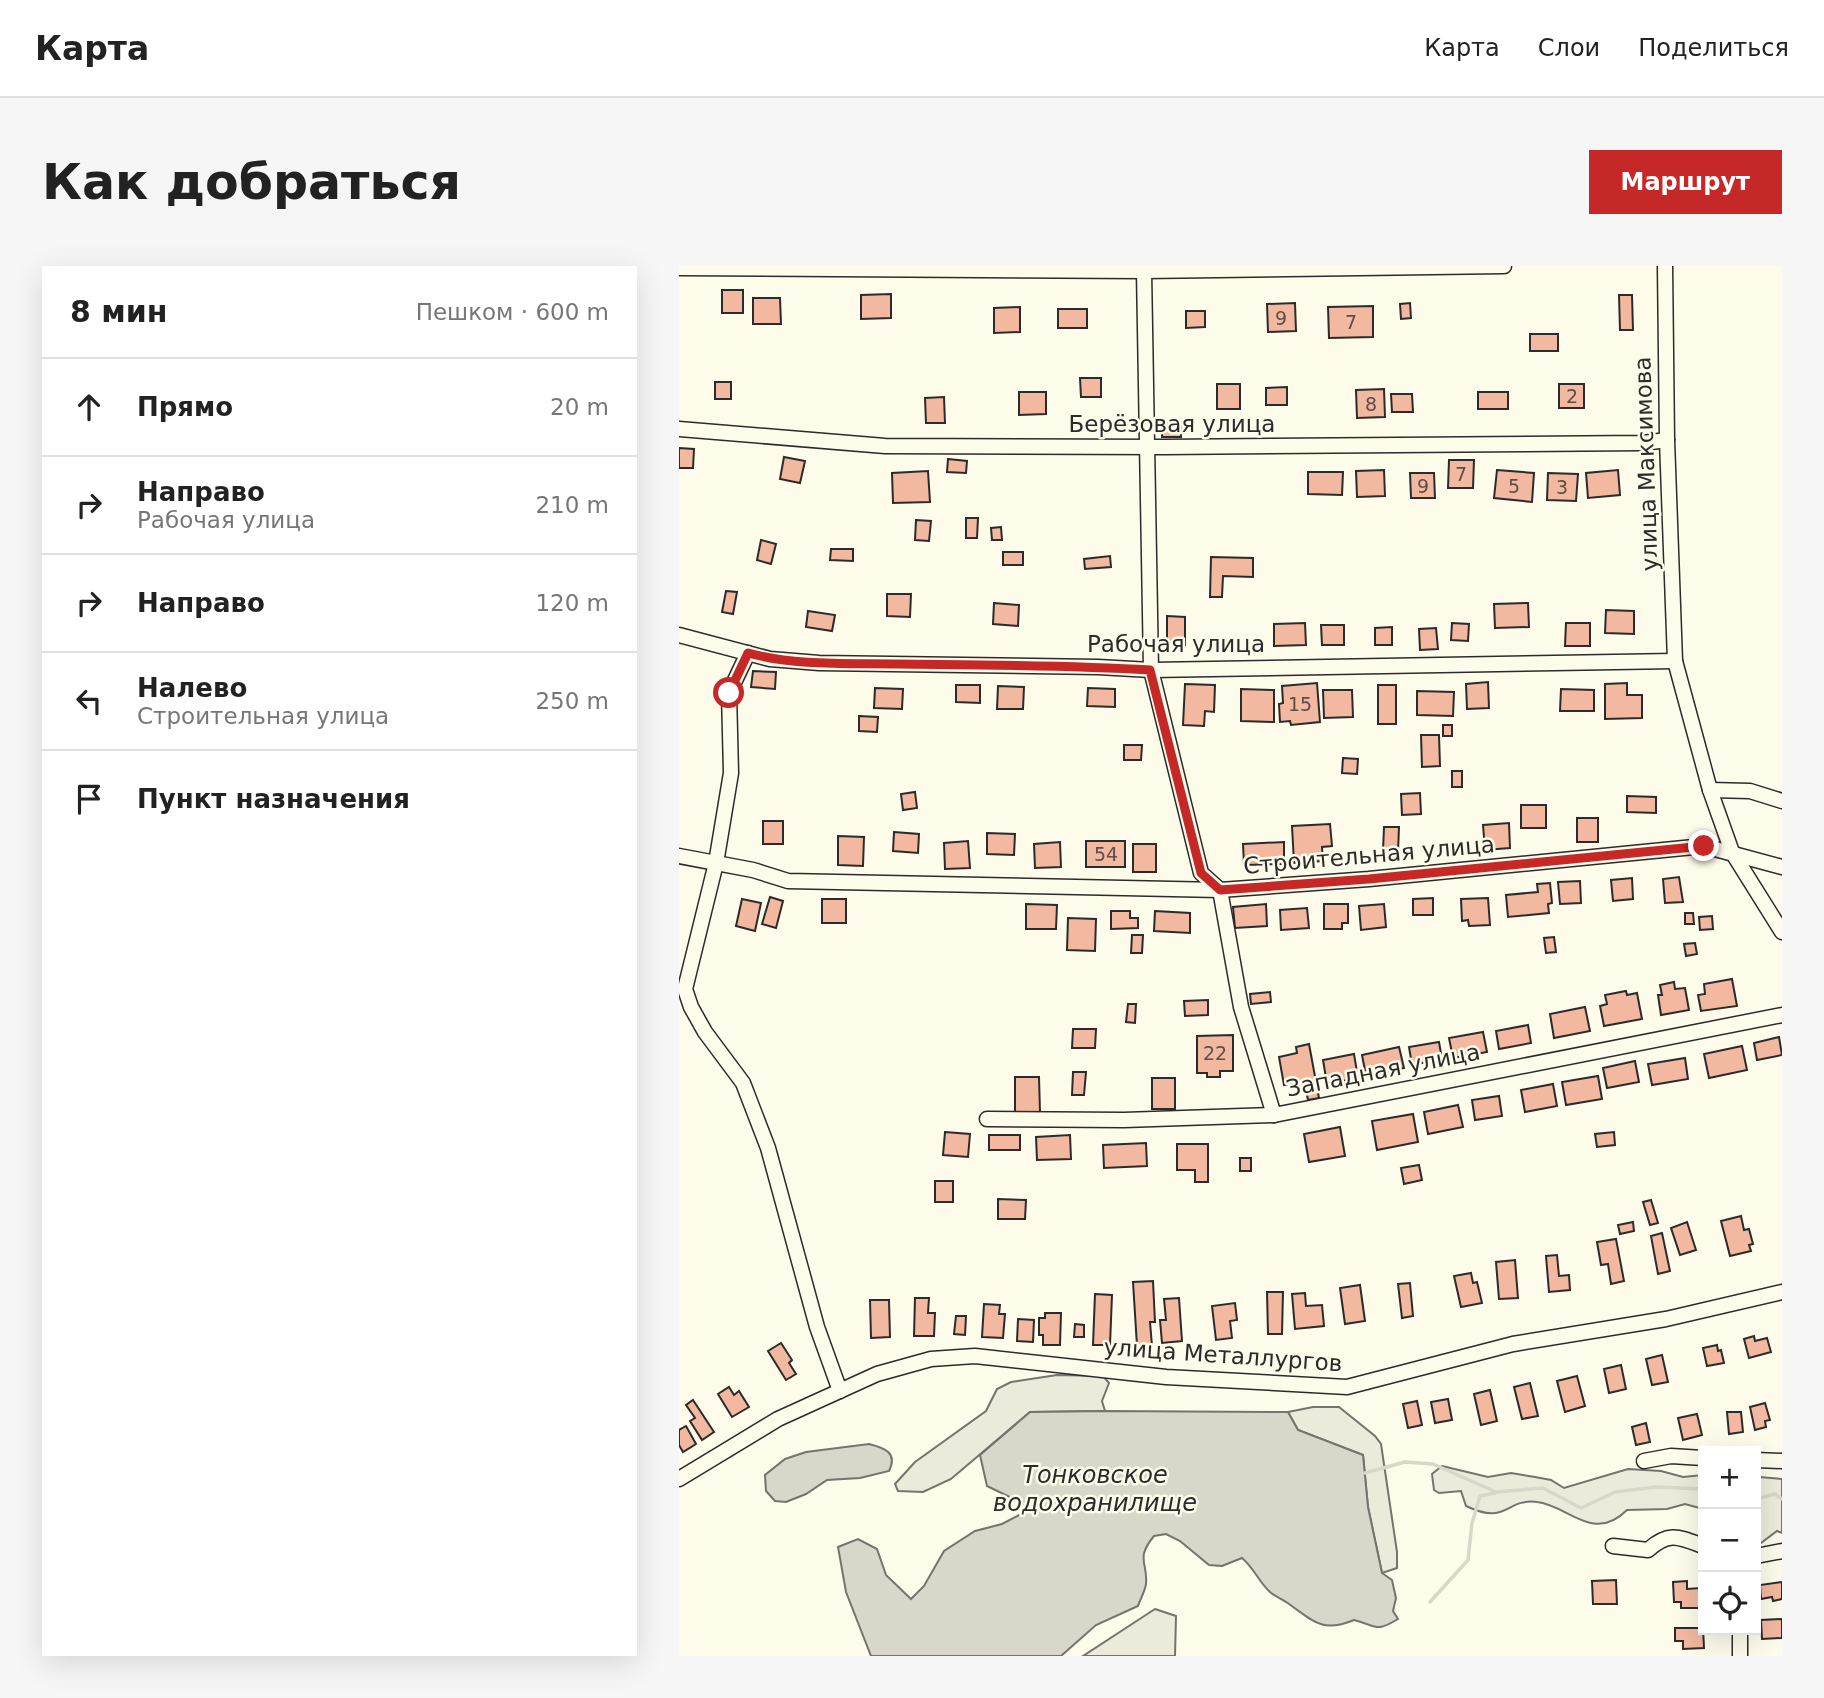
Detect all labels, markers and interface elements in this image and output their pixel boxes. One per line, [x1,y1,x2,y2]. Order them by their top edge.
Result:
text: Карта [35,29,149,68]
text: Карта [1424,34,1500,62]
text: Слои [1538,34,1600,62]
text: Поделиться [1638,34,1789,62]
button: Маршрут [1589,150,1782,214]
text: Как добраться [42,154,461,211]
text: 8 мин [70,294,168,329]
text: Пешком · 600 m [416,299,609,325]
house number: 9 [1275,307,1287,329]
house number: 7 [1345,311,1357,333]
street label: улица Максимова [1629,356,1663,572]
house number: 2 [1566,385,1578,407]
icon: ahead [70,388,108,426]
text: Прямо [137,392,233,422]
house number: 8 [1365,393,1377,415]
text: 20 m [550,394,609,420]
street label: Берёзовая улица [1069,411,1275,437]
house number: 7 [1455,463,1467,485]
house number: 9 [1417,475,1429,497]
house number: 5 [1508,475,1520,497]
house number: 3 [1556,476,1568,498]
text: Направо [137,477,265,507]
icon: right [70,486,108,524]
text: 210 m [535,492,609,518]
text: Рабочая улица [137,507,315,533]
icon: right [70,584,108,622]
text: Направо [137,588,265,618]
text: 120 m [535,590,609,616]
street label: Рабочая улица [1087,631,1265,657]
text: Налево [137,673,247,703]
route start [713,677,744,708]
icon: left [70,682,108,720]
text: 250 m [535,688,609,714]
house number: 15 [1288,693,1312,715]
text: Строительная улица [137,703,389,729]
icon: arrive [70,780,108,818]
text: Пункт назначения [137,784,410,814]
route end [1688,830,1719,861]
street label: Строительная улица [1242,831,1496,879]
house number: 54 [1094,843,1118,865]
street label: Западная улица [1284,1038,1482,1102]
house number: 22 [1203,1042,1227,1064]
street label: улица Металлургов [1103,1334,1343,1376]
map controls [1698,1446,1761,1635]
button: + [1698,1446,1761,1509]
water label: Тонковское водохранилище [993,1461,1197,1517]
button: − [1698,1509,1761,1572]
button: locate [1698,1572,1761,1635]

